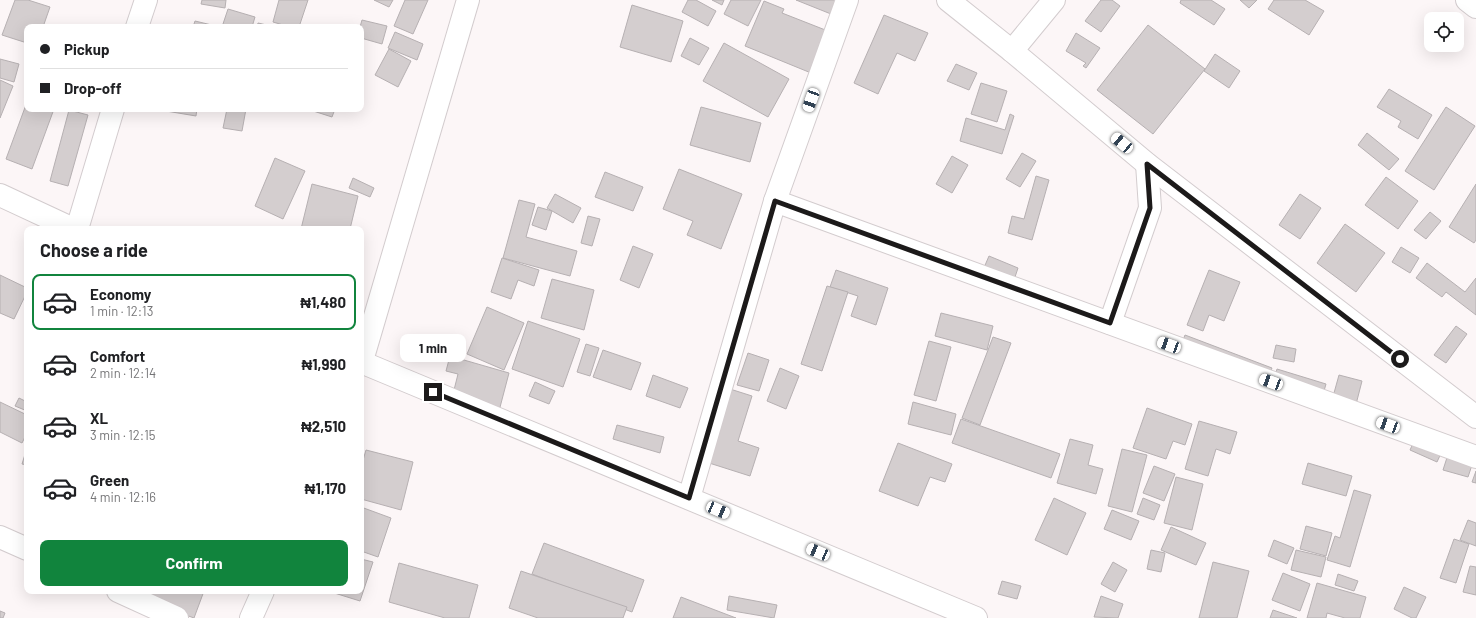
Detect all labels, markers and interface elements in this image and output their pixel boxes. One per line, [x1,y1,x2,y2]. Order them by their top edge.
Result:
map controls [1424,12,1464,52]
button: locate [1424,12,1464,52]
text: Pickup [64,40,110,58]
text: Drop-off [64,79,122,97]
car [801,87,821,113]
car [1109,131,1135,155]
text: Choose a ride [40,239,148,261]
icon: car [42,284,78,320]
text: Economy [90,285,151,303]
text: ₦1,480 [300,293,346,311]
text: 1 min · 12:13 [90,303,153,319]
callout: 1 min [400,334,466,362]
car [1156,335,1182,355]
text: 1 min [419,340,447,356]
icon: car [42,346,78,382]
text: Comfort [90,347,145,365]
route start [1391,350,1409,368]
text: ₦1,990 [301,355,346,373]
text: 2 min · 12:14 [90,365,156,381]
car [1258,372,1284,392]
route end [424,383,442,401]
icon: car [42,408,78,444]
text: XL [90,409,108,427]
car [1375,415,1401,435]
text: ₦2,510 [301,417,346,435]
text: 3 min · 12:15 [90,427,155,443]
icon: car [42,470,78,506]
text: Green [90,471,129,489]
text: ₦1,170 [305,479,346,497]
text: 4 min · 12:16 [90,489,156,505]
car [705,500,731,520]
button: Confirm [40,540,348,586]
car [805,542,831,562]

